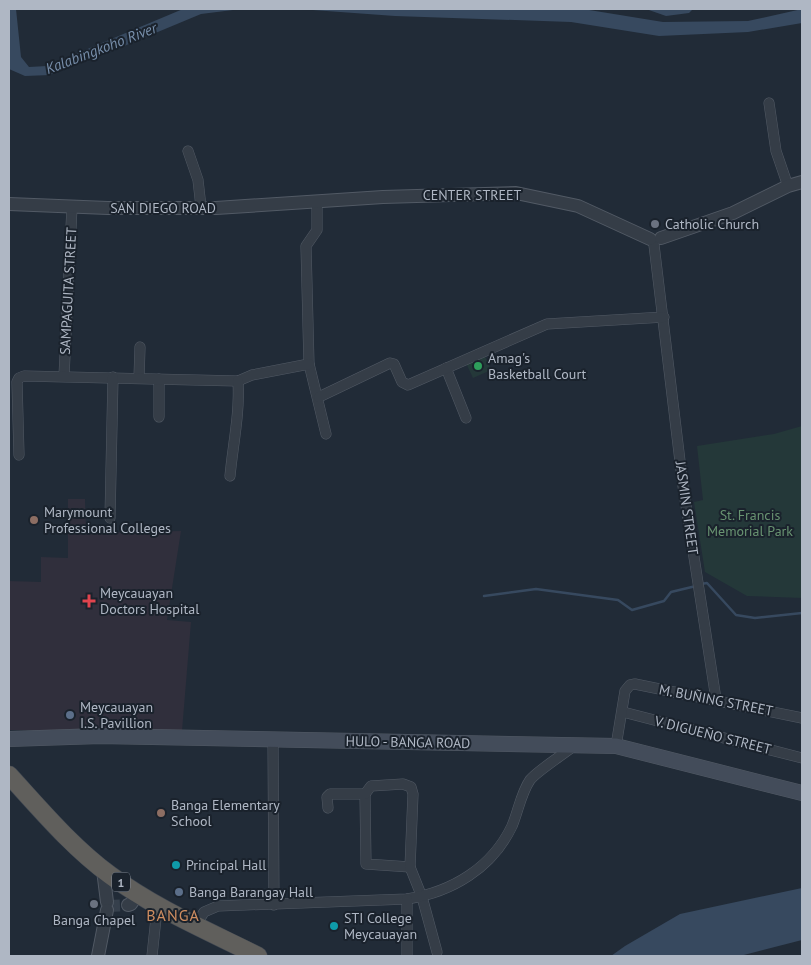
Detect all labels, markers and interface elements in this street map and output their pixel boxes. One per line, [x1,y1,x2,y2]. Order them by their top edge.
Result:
water label: Kalabingkoho River [43,18,160,78]
street label: CENTER STREET [423,186,522,204]
street label: SAN DIEGO ROAD [110,199,216,217]
place label: Catholic Church [665,215,759,233]
marker: Catholic Church [649,218,661,230]
street label: SAMPAGUITA STREET [56,227,80,355]
place label: Amag's Basketball Court [488,349,587,383]
marker: Amag's Basketball Court [472,360,484,372]
street label: JASMIN STREET [671,459,703,556]
place label: Marymount Professional Colleges [44,503,171,537]
park label: St. Francis Memorial Park [707,506,793,540]
marker: Marymount Professional Colleges [28,514,40,526]
place label: Meycauayan Doctors Hospital [100,584,199,618]
marker: Meycauayan Doctors Hospital [82,594,96,608]
street label: M. BUÑING STREET [658,680,775,720]
place label: Meycauayan I.S. Pavillion [80,698,153,732]
marker: Meycauayan I.S. Pavillion [64,709,76,721]
street label: V. DIGUEÑO STREET [652,712,773,758]
street label: HULO - BANGA ROAD [346,732,470,752]
place label: Banga Elementary School [171,796,280,830]
marker: Banga Elementary School [155,807,167,819]
place label: Principal Hall [186,856,266,874]
marker: Principal Hall [170,859,182,871]
road number: 1 [112,872,130,892]
place label: Banga Barangay Hall [189,883,313,901]
marker: Banga Barangay Hall [173,886,185,898]
marker: Banga Chapel [88,898,100,910]
district label: BANGA [146,905,200,925]
place label: STI College Meycauayan [344,909,417,943]
place label: Banga Chapel [53,911,135,929]
marker: STI College Meycauayan [328,920,340,932]

